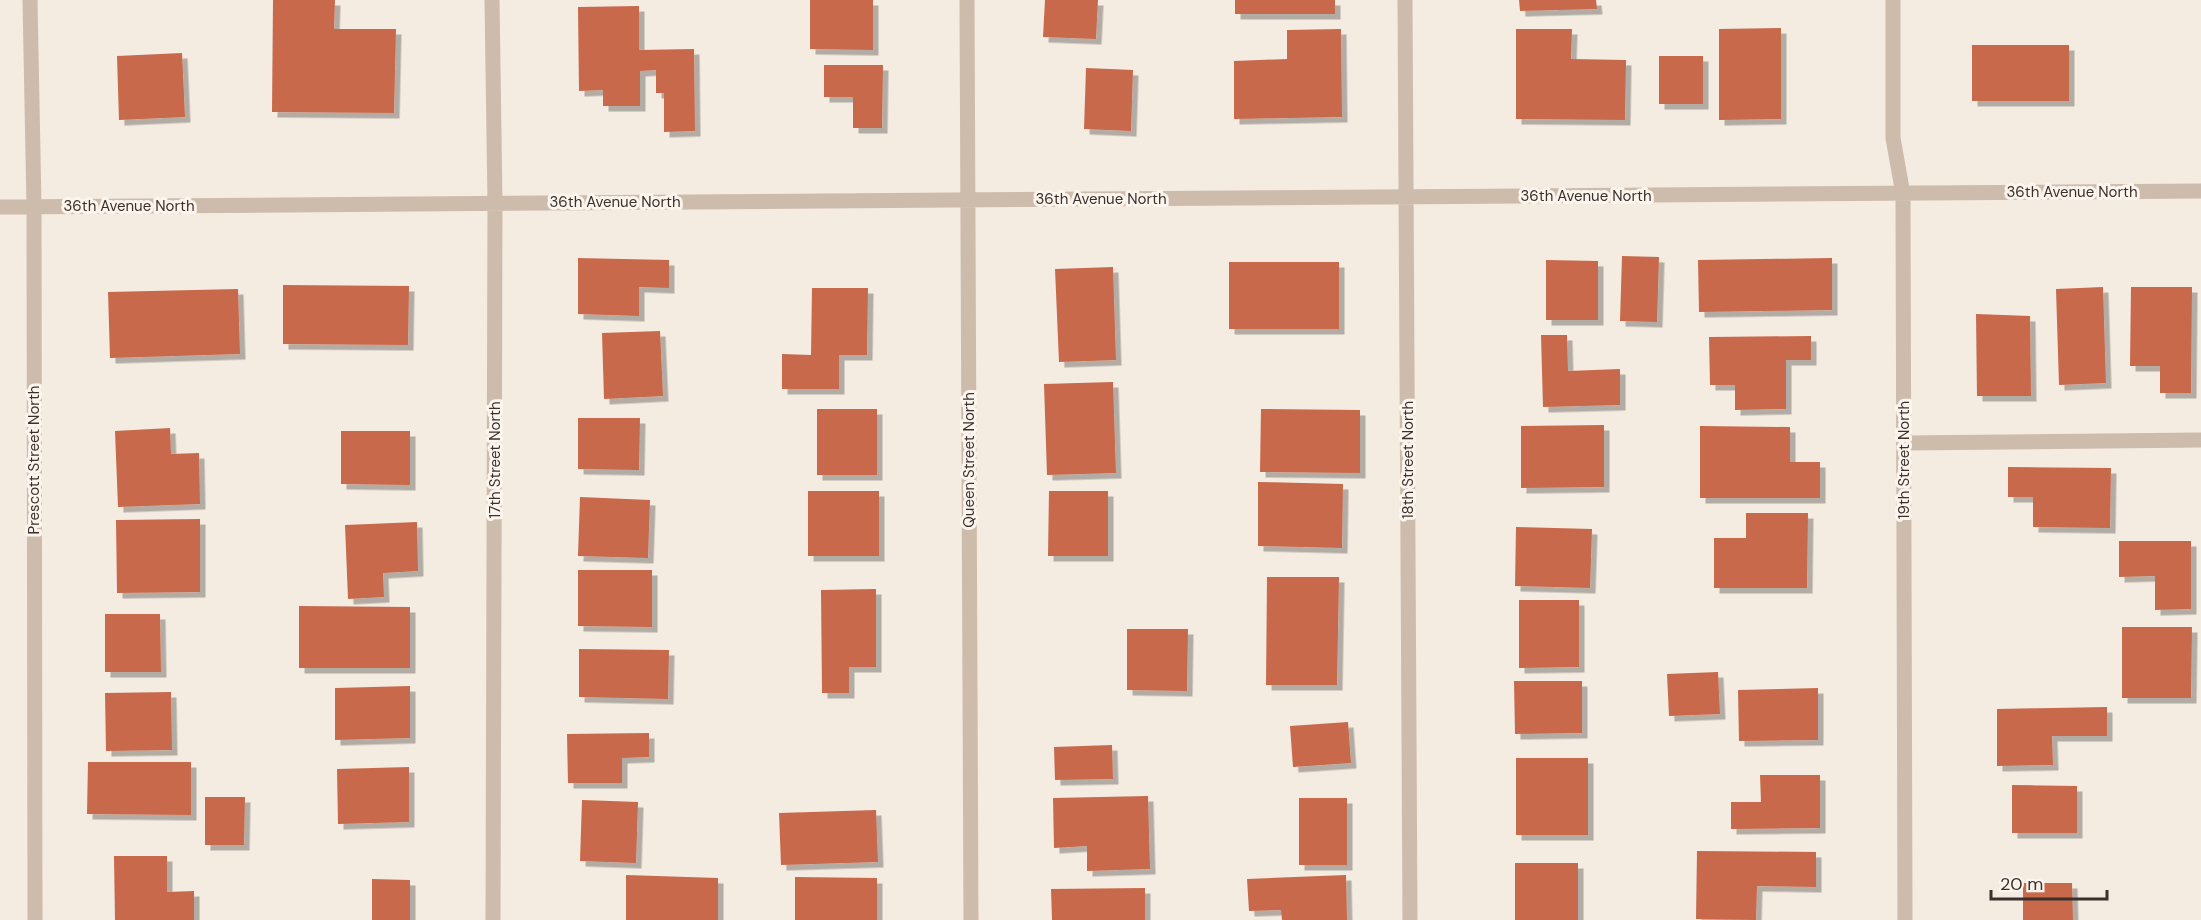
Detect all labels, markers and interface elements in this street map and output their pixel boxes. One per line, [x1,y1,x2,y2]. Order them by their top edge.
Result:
street label: 36th Avenue North [2006,182,2138,202]
street label: 36th Avenue North [1520,186,1652,206]
street label: 36th Avenue North [1035,189,1167,209]
street label: 36th Avenue North [549,192,681,212]
street label: 36th Avenue North [63,196,195,216]
street label: Prescott Street North [24,386,44,534]
street label: Queen Street North [959,392,979,528]
street label: 17th Street North [485,401,505,519]
street label: 18th Street North [1398,401,1418,519]
street label: 19th Street North [1894,401,1914,519]
scale bar [1991,863,2106,901]
text: 20 m [2000,872,2043,896]

